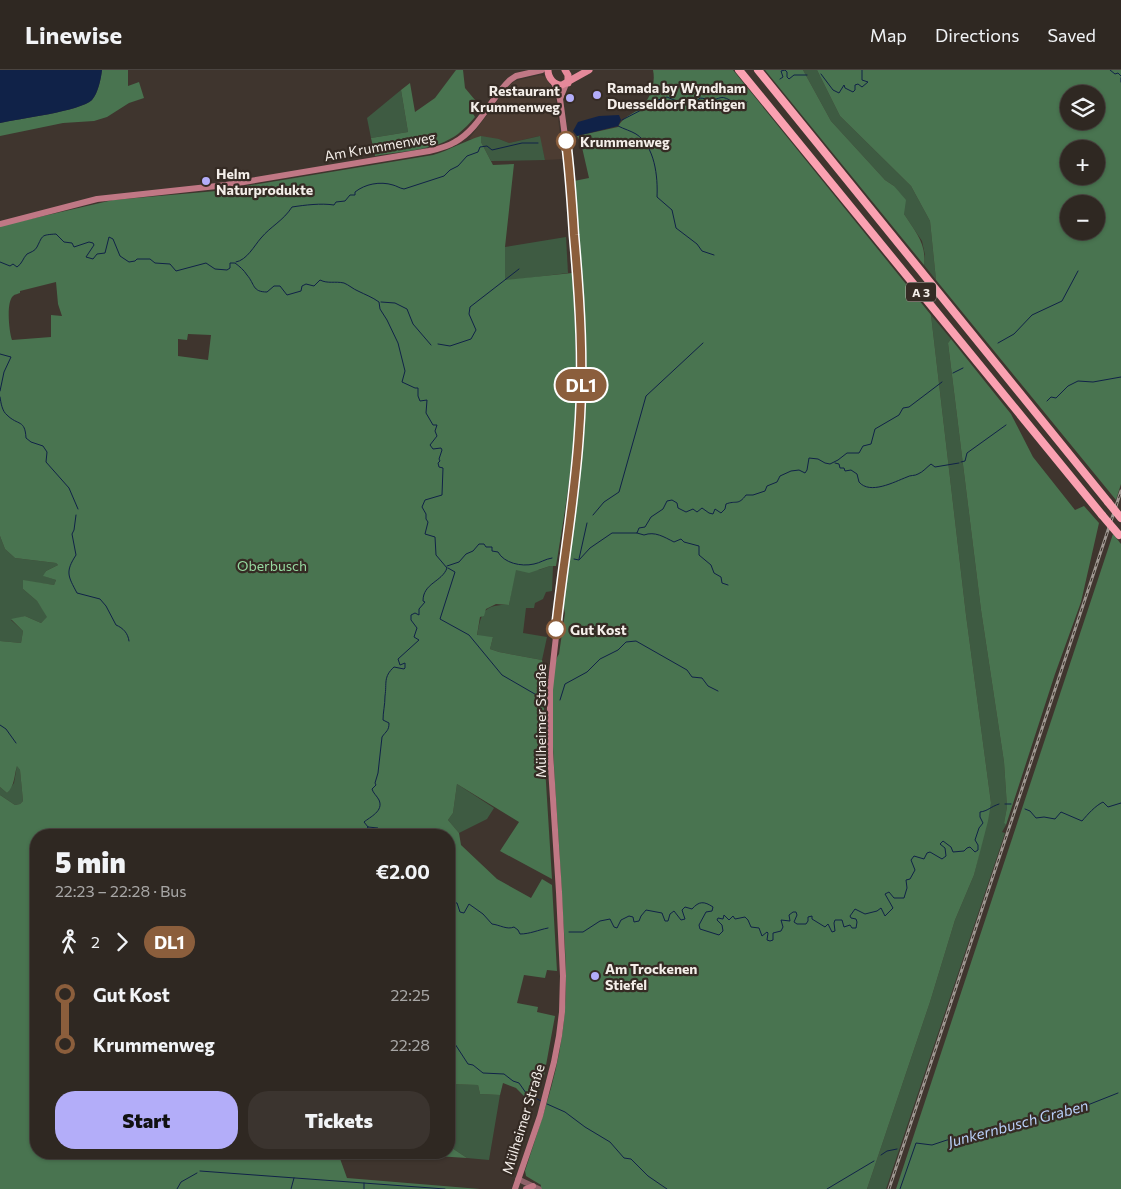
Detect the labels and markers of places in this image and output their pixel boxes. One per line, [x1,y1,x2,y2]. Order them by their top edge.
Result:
place label: Ramada by Wyndham Duesseldorf Ratingen [607,79,746,112]
place label: Restaurant Krummenweg [470,82,560,115]
marker: Ramada by Wyndham Duesseldorf Ratingen [591,89,603,101]
marker: Restaurant Krummenweg [564,92,576,104]
marker: Krummenweg [556,131,576,151]
place label: Krummenweg [580,133,670,150]
place label: Helm Naturprodukte [216,165,313,198]
marker: Helm Naturprodukte [200,175,212,187]
marker: Gut Kost [546,619,566,639]
place label: Gut Kost [570,621,627,638]
place label: Am Trockenen Stiefel [605,960,697,993]
marker: Am Trockenen Stiefel [589,970,601,982]

